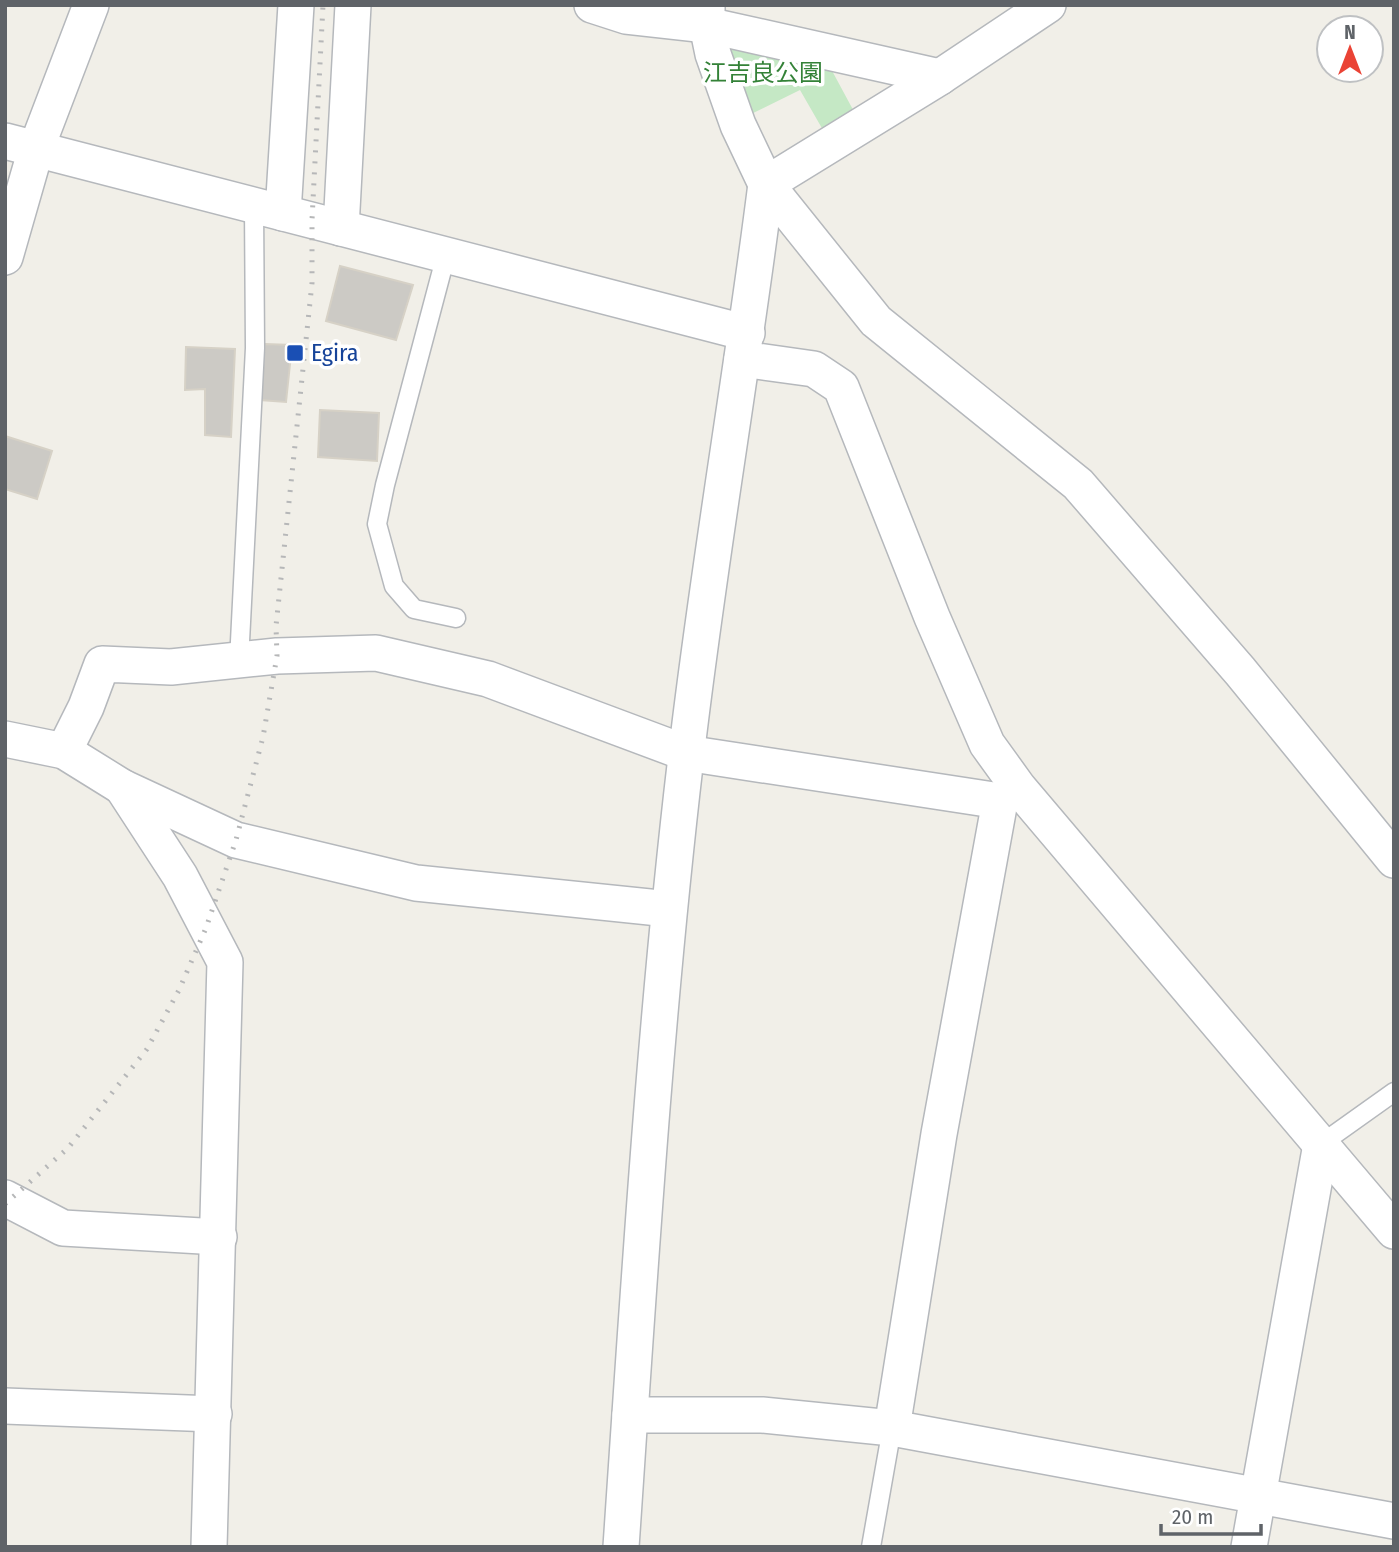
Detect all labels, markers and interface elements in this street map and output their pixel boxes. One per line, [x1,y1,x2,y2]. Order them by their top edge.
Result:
north arrow [1315,14,1385,84]
text: N [1344,21,1356,44]
park label: 江吉良公園 [703,59,823,87]
place label: Egira [311,339,359,367]
marker: Egira [285,343,305,363]
scale bar [1161,1492,1261,1536]
text: 20 m [1172,1504,1213,1530]

